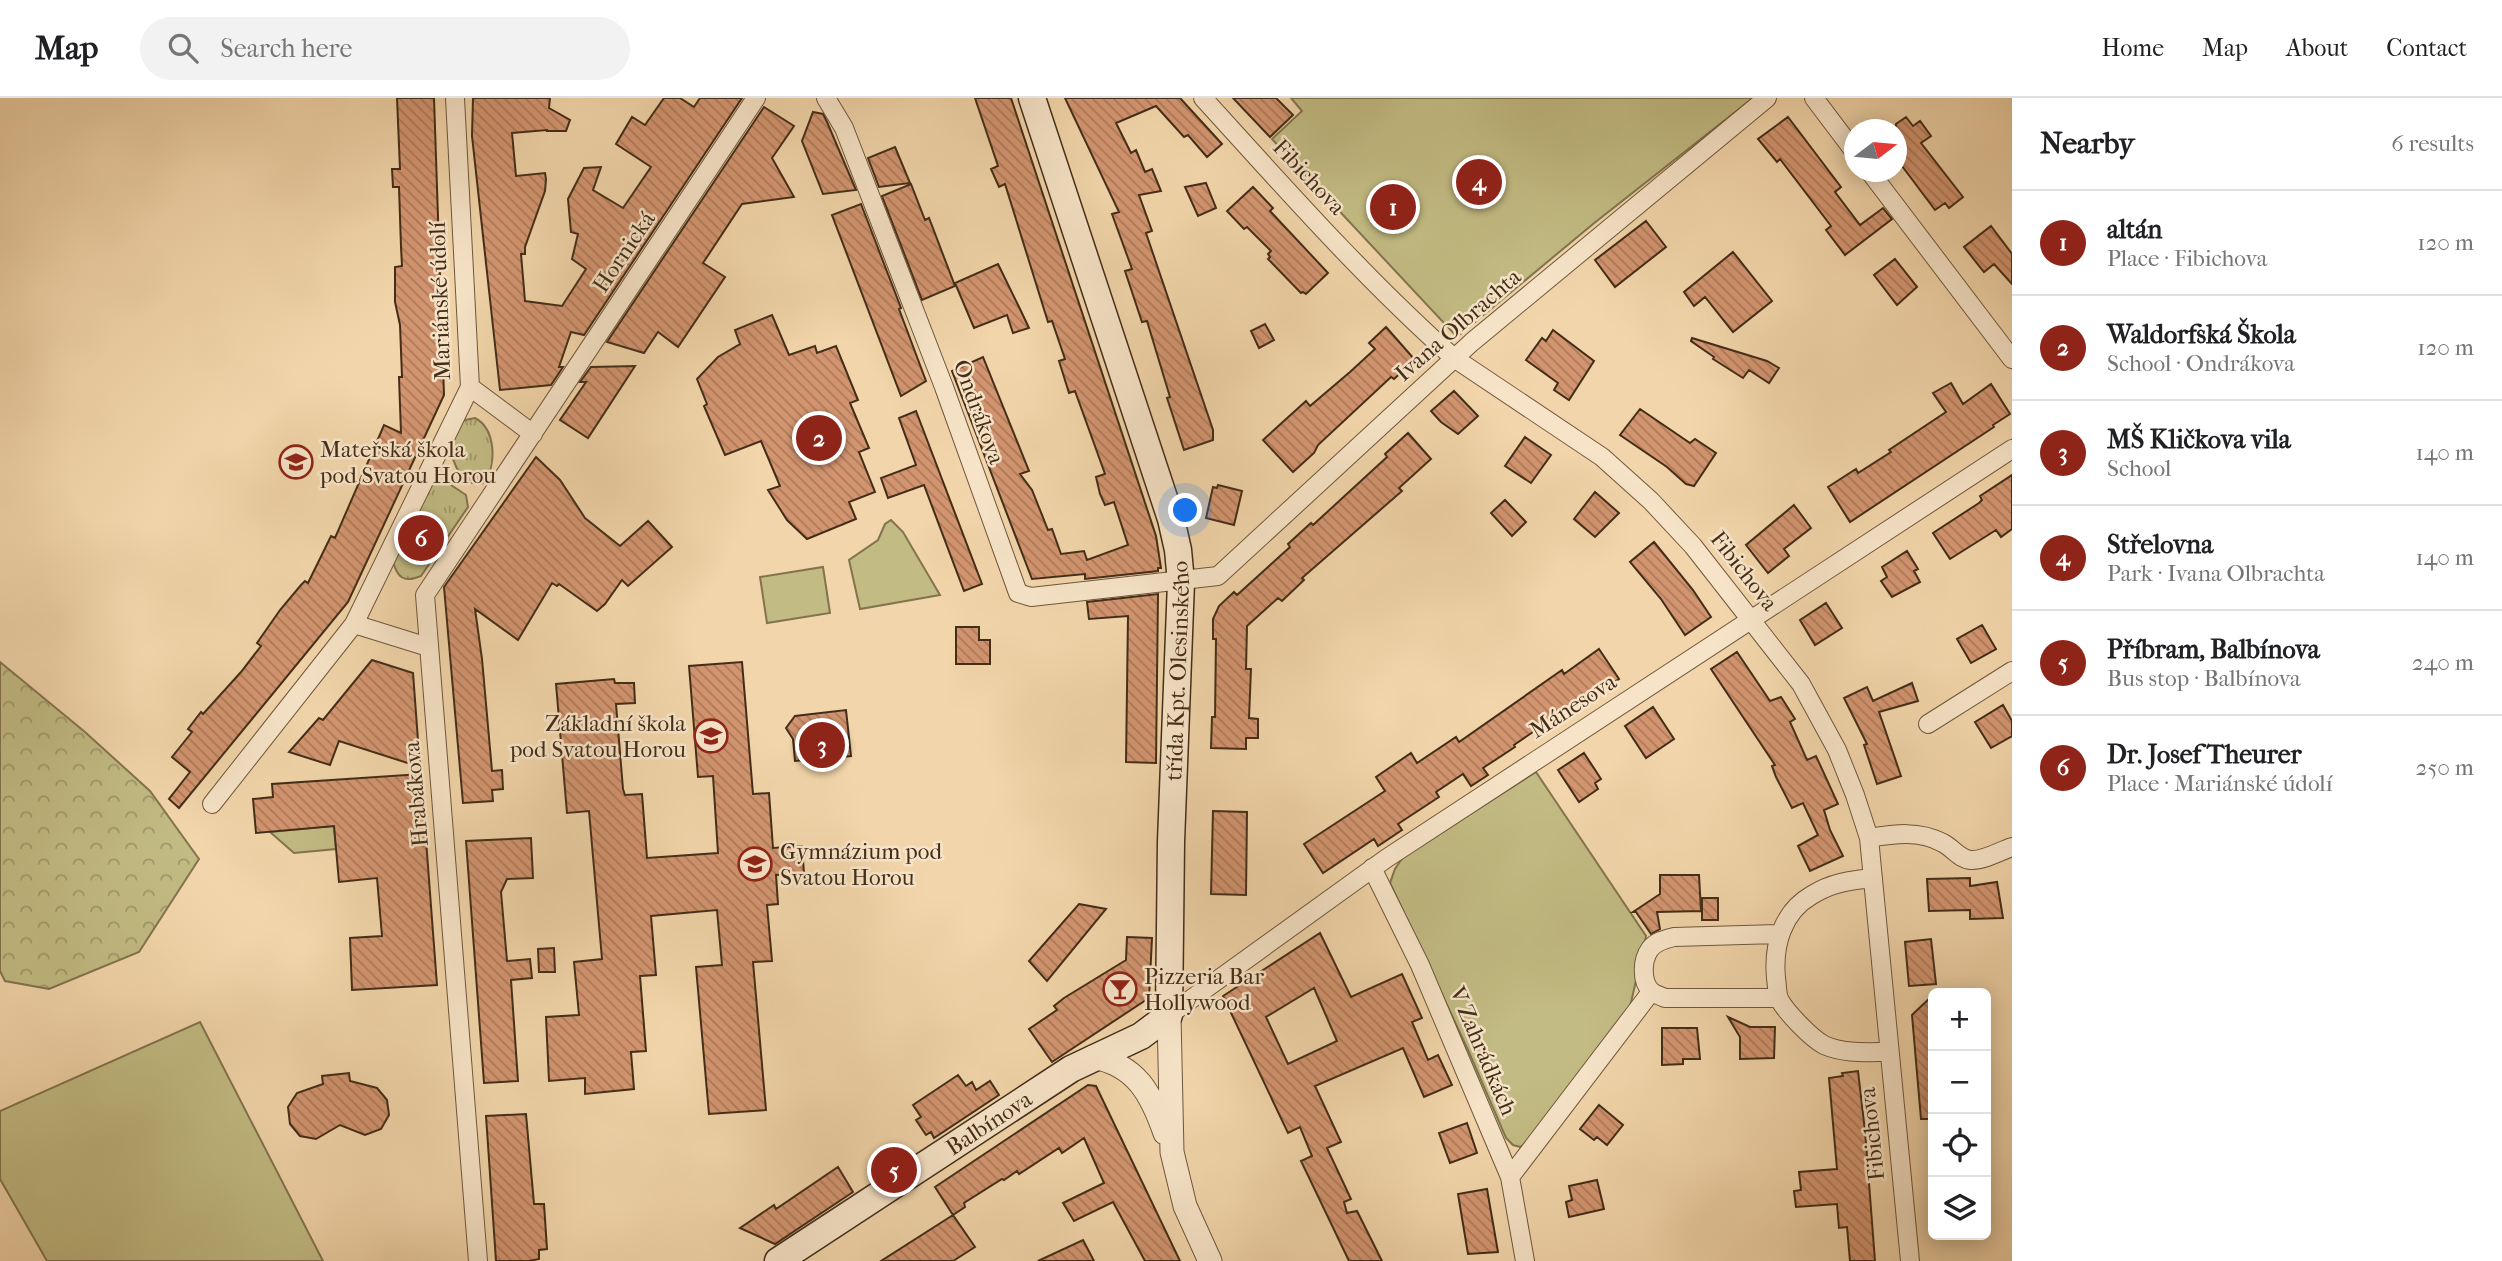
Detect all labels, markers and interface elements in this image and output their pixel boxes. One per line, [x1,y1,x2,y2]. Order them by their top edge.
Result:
search box [140,17,630,80]
text: Map [35,29,98,68]
icon: search [164,29,202,67]
text: Search here [220,33,352,64]
text: Home [2102,34,2164,62]
text: Map [2202,34,2248,62]
text: About [2286,34,2348,62]
text: Contact [2386,34,2467,62]
north arrow [1844,119,1907,182]
text: Nearby [2040,126,2135,161]
text: 6 results [2391,130,2474,157]
street label: Fibichova [1267,134,1351,221]
pin: 4 [1456,156,1502,208]
pin: 1 [1370,181,1416,233]
street label: Hornická [587,206,661,298]
text: altán [2107,214,2162,245]
street label: Mariánské údolí [424,221,456,381]
text: 1 [2059,229,2067,256]
text: 120 m [2417,229,2474,256]
text: Place · Fibichova [2107,245,2267,272]
street label: Ivana Olbrachta [1390,263,1527,387]
text: Waldorfská Škola [2107,319,2296,350]
text: 2 [2057,334,2069,361]
text: 120 m [2417,334,2474,361]
text: School · Ondrákova [2107,350,2295,377]
street label: Ondrákova [948,356,1010,468]
pin: 2 [796,412,842,464]
text: MŠ Kličkova vila [2107,424,2291,455]
place label: Mateřská škola pod Svatou Horou [319,436,496,489]
text: 3 [2058,439,2068,466]
text: 140 m [2415,439,2474,466]
school or university icon: Mateřská škola pod Svatou Horou [277,443,315,481]
text: School [2107,455,2171,482]
your location [1168,493,1202,527]
pin: 6 [398,512,444,564]
street label: Fibichova [1705,526,1784,616]
text: Střelovna [2107,529,2213,560]
text: 4 [2056,544,2070,571]
text: 140 m [2415,544,2474,571]
street label: třída Kpt. Olesinského [1160,560,1195,781]
text: Park · Ivana Olbrachta [2107,560,2325,587]
text: Příbram, Balbínova [2107,634,2320,665]
text: 5 [2058,649,2068,676]
text: 240 m [2412,649,2474,676]
text: Bus stop · Balbínova [2107,665,2301,692]
street label: Mánesova [1525,668,1622,744]
place label: Základní škola pod Svatou Horou [509,710,686,763]
school or university icon: Základní škola pod Svatou Horou [692,717,730,755]
pin: 3 [799,719,845,771]
text: Dr. Josef Theurer [2107,739,2302,770]
street label: Hrabákova [398,740,434,848]
text: 6 [2057,754,2069,781]
text: 250 m [2416,754,2474,781]
text: Place · Mariánské údolí [2107,770,2333,797]
place label: Gymnázium pod Svatou Horou [780,838,942,891]
school or university icon: Gymnázium pod Svatou Horou [736,845,774,883]
place label: Pizzeria Bar Hollywood [1144,963,1264,1016]
bar icon: Pizzeria Bar Hollywood [1101,970,1139,1008]
street label: V Zahrádkách [1443,982,1522,1120]
map controls [1928,988,1991,1240]
button: + [1928,988,1991,1051]
button: − [1928,1051,1991,1114]
street label: Balbínova [941,1085,1037,1161]
street label: Fibichova [1854,1086,1890,1182]
button: locate [1928,1114,1991,1177]
pin: 5 [871,1144,917,1196]
button: layers [1928,1177,1991,1240]

